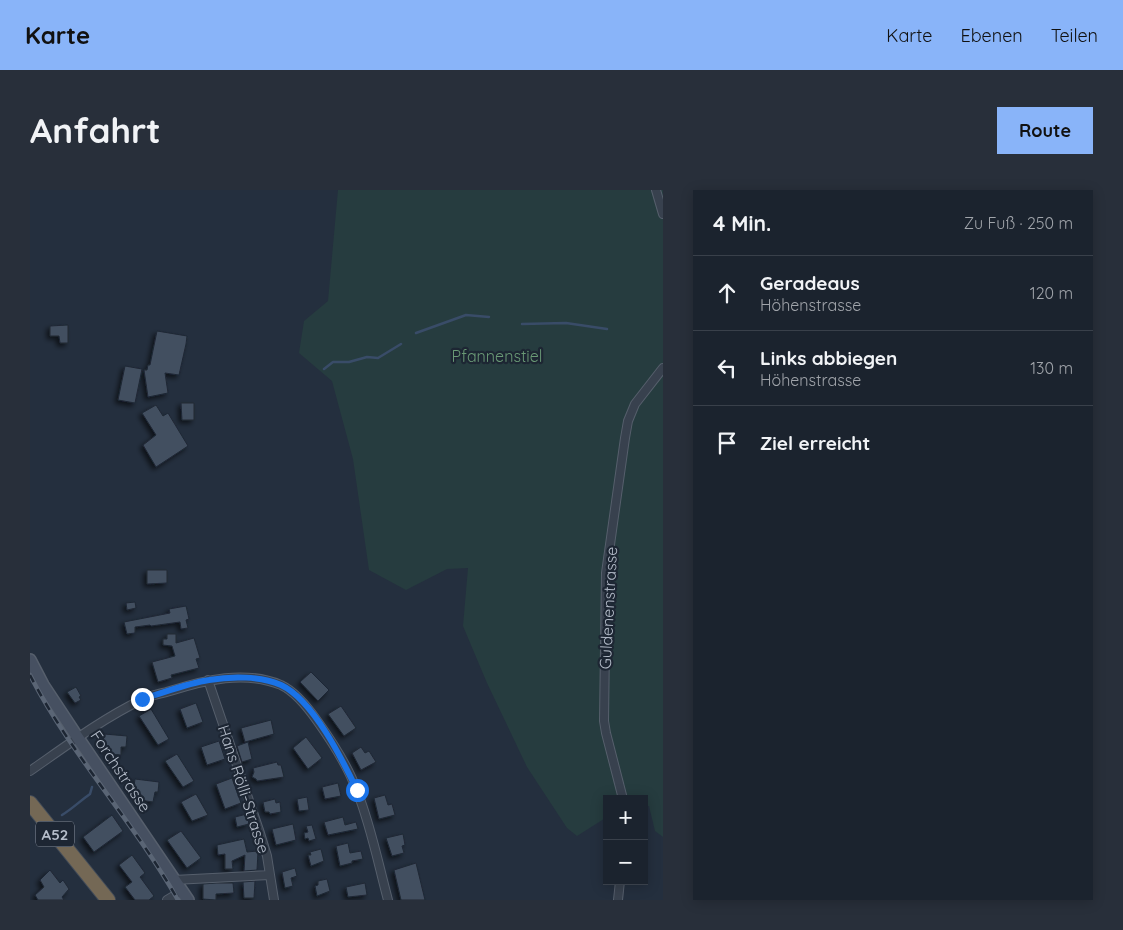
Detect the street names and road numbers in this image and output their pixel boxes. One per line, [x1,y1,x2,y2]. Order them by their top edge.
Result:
street label: Guldenenstrasse [595,546,621,670]
street label: Hans Rölli-Strasse [214,722,274,856]
street label: Forchstrasse [86,726,156,816]
road number: A52 [36,822,74,846]

